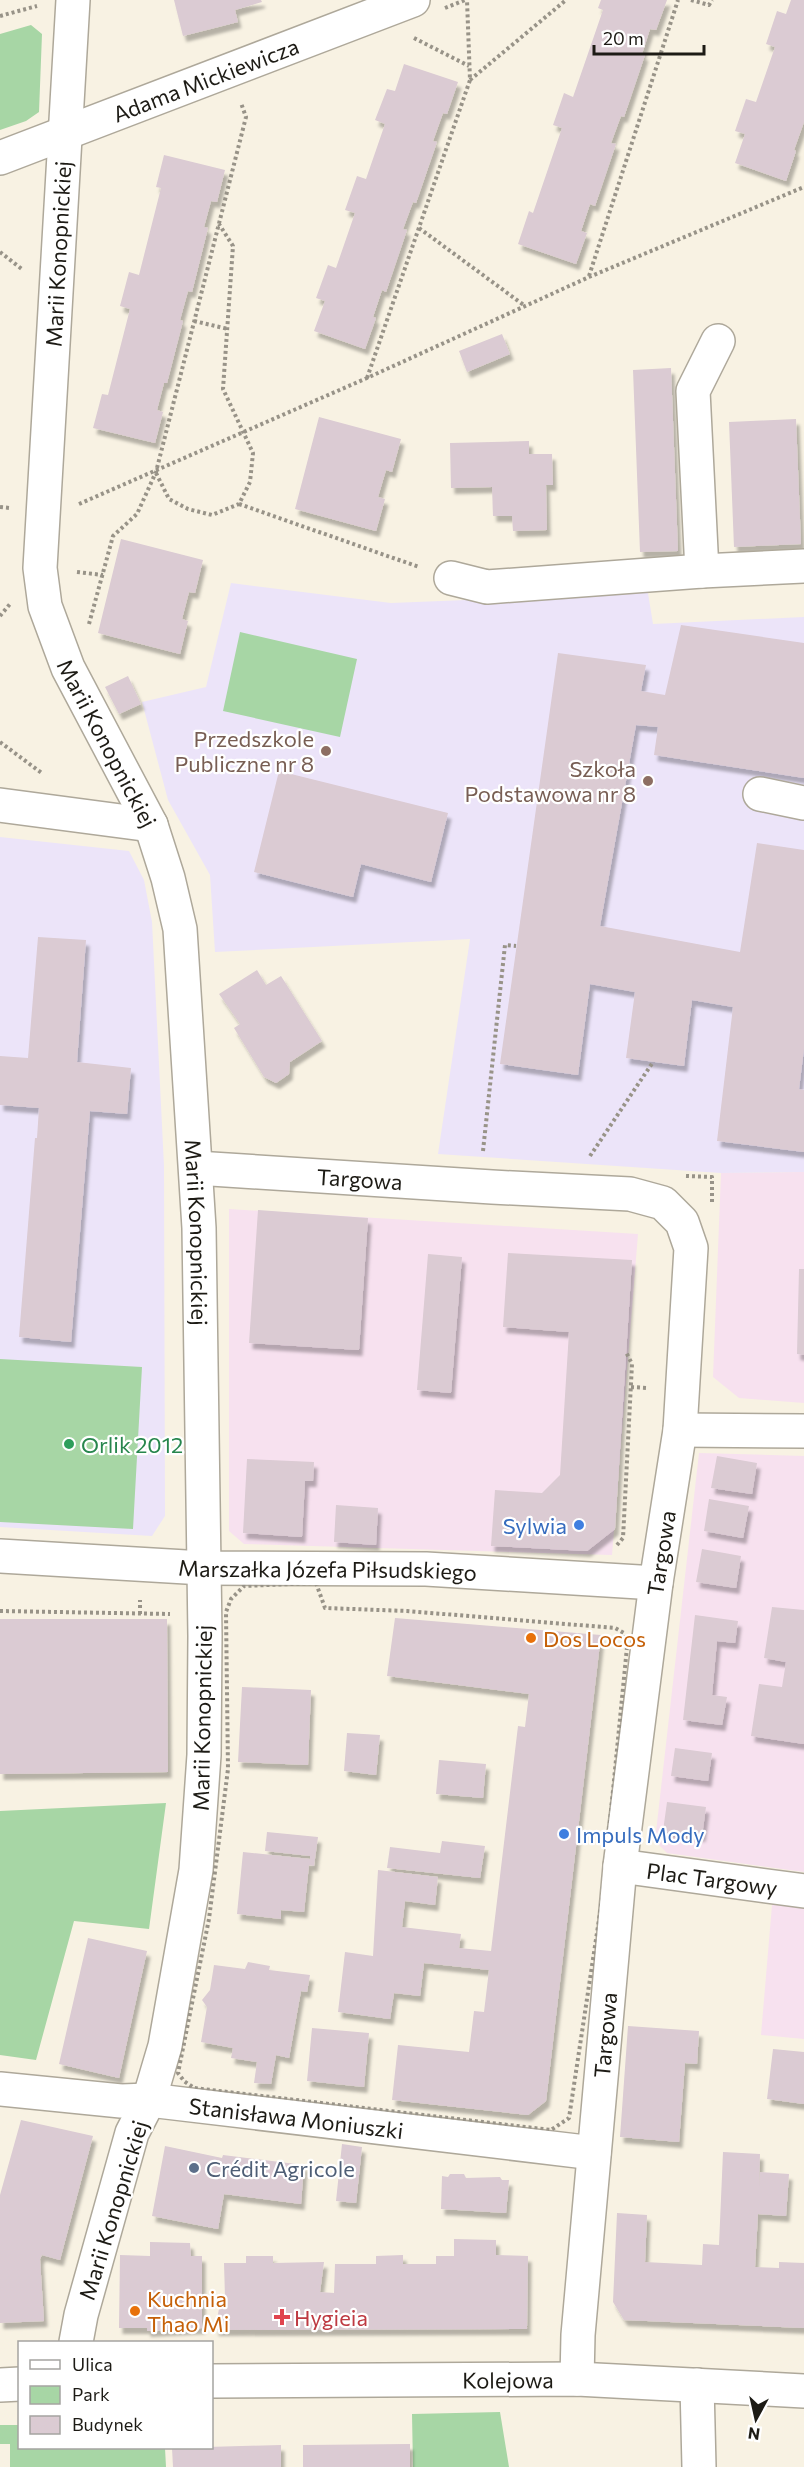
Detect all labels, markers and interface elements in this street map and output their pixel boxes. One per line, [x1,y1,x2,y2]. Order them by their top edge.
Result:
scale bar [594,18,704,56]
text: 20 m [603,27,644,49]
street label: Adama Mickiewicza [109,32,302,127]
street label: Marii Konopnickiej [40,160,76,348]
street label: Marii Konopnickiej [52,654,163,832]
place label: Przedszkole Publiczne nr 8 [174,725,314,777]
marker: Przedszkole Publiczne nr 8 [319,744,333,758]
place label: Szkoła Podstawowa nr 8 [464,755,636,807]
marker: Szkoła Podstawowa nr 8 [641,774,655,788]
street label: Marii Konopnickiej [180,1138,214,1326]
street label: Targowa [316,1162,403,1195]
place label: Orlik 2012 [81,1431,183,1458]
marker: Orlik 2012 [62,1437,76,1451]
street label: Targowa [641,1508,681,1598]
place label: Sylwia [503,1512,567,1539]
marker: Sylwia [572,1518,586,1532]
street label: Marszałka Józefa Piłsudskiego [177,1553,478,1586]
street label: Marii Konopnickiej [187,1625,217,1811]
place label: Dos Locos [543,1625,646,1652]
marker: Dos Locos [524,1631,538,1645]
place label: Impuls Mody [576,1821,705,1848]
marker: Impuls Mody [557,1827,571,1841]
street label: Plac Targowy [645,1856,779,1901]
street label: Targowa [588,1991,622,2079]
street label: Stanisława Moniuszki [188,2091,405,2144]
street label: Marii Konopnickiej [73,2117,153,2303]
place label: Crédit Agricole [206,2155,355,2182]
marker: Crédit Agricole [187,2161,201,2175]
place label: Kuchnia Thao Mi [147,2285,229,2337]
marker: Kuchnia Thao Mi [128,2304,142,2318]
place label: Hygieia [294,2304,368,2331]
marker: Hygieia [275,2310,289,2324]
legend [18,2341,213,2449]
text: Ulica [72,2353,113,2375]
street label: Kolejowa [462,2366,554,2393]
text: Park [72,2383,110,2405]
north arrow [726,2389,786,2449]
text: Budynek [72,2413,143,2435]
text: N [747,2424,761,2445]

